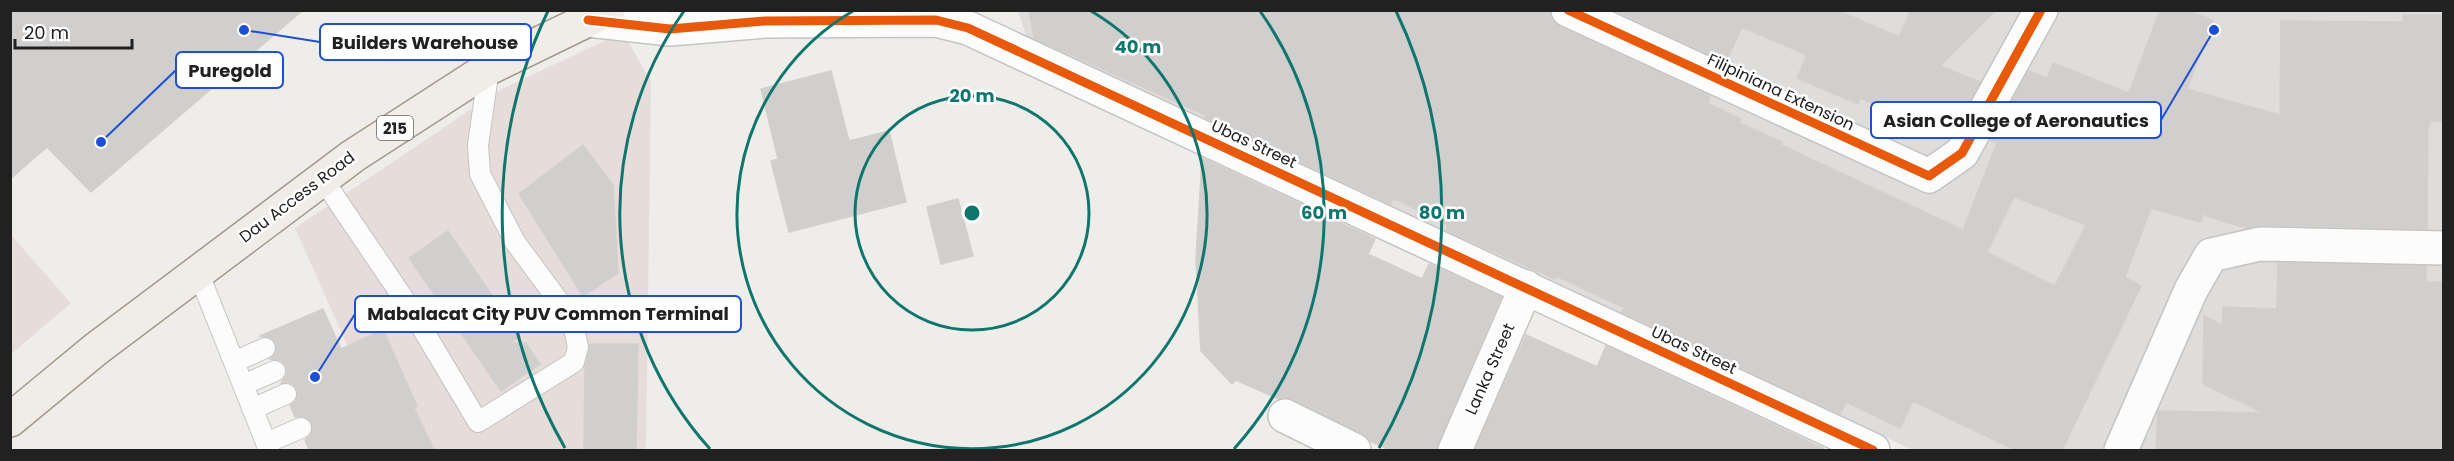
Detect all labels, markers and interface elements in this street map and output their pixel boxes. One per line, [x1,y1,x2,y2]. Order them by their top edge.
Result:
scale bar [15,12,132,50]
text: 20 m [24,20,69,45]
callout: Builders Warehouse [320,24,531,60]
text: Builders Warehouse [332,30,518,55]
text: 40 m [1115,34,1161,59]
street label: Filipiniana Extension [1704,48,1858,136]
callout: Puregold [176,52,283,88]
text: Puregold [188,58,272,83]
text: 20 m [950,83,994,108]
callout: Asian College of Aeronautics [1871,102,2161,138]
text: Asian College of Aeronautics [1883,108,2149,133]
street label: Ubas Street [1207,114,1301,174]
road number: 215 [377,116,413,140]
street label: Dau Access Road [234,146,360,248]
text: 60 m [1301,200,1347,225]
text: 80 m [1419,200,1465,225]
centre of rings [962,203,982,223]
callout: Mabalacat City PUV Common Terminal [355,296,741,332]
text: Mabalacat City PUV Common Terminal [367,301,729,326]
street label: Lanka Street [1460,319,1521,419]
street label: Ubas Street [1647,320,1741,380]

